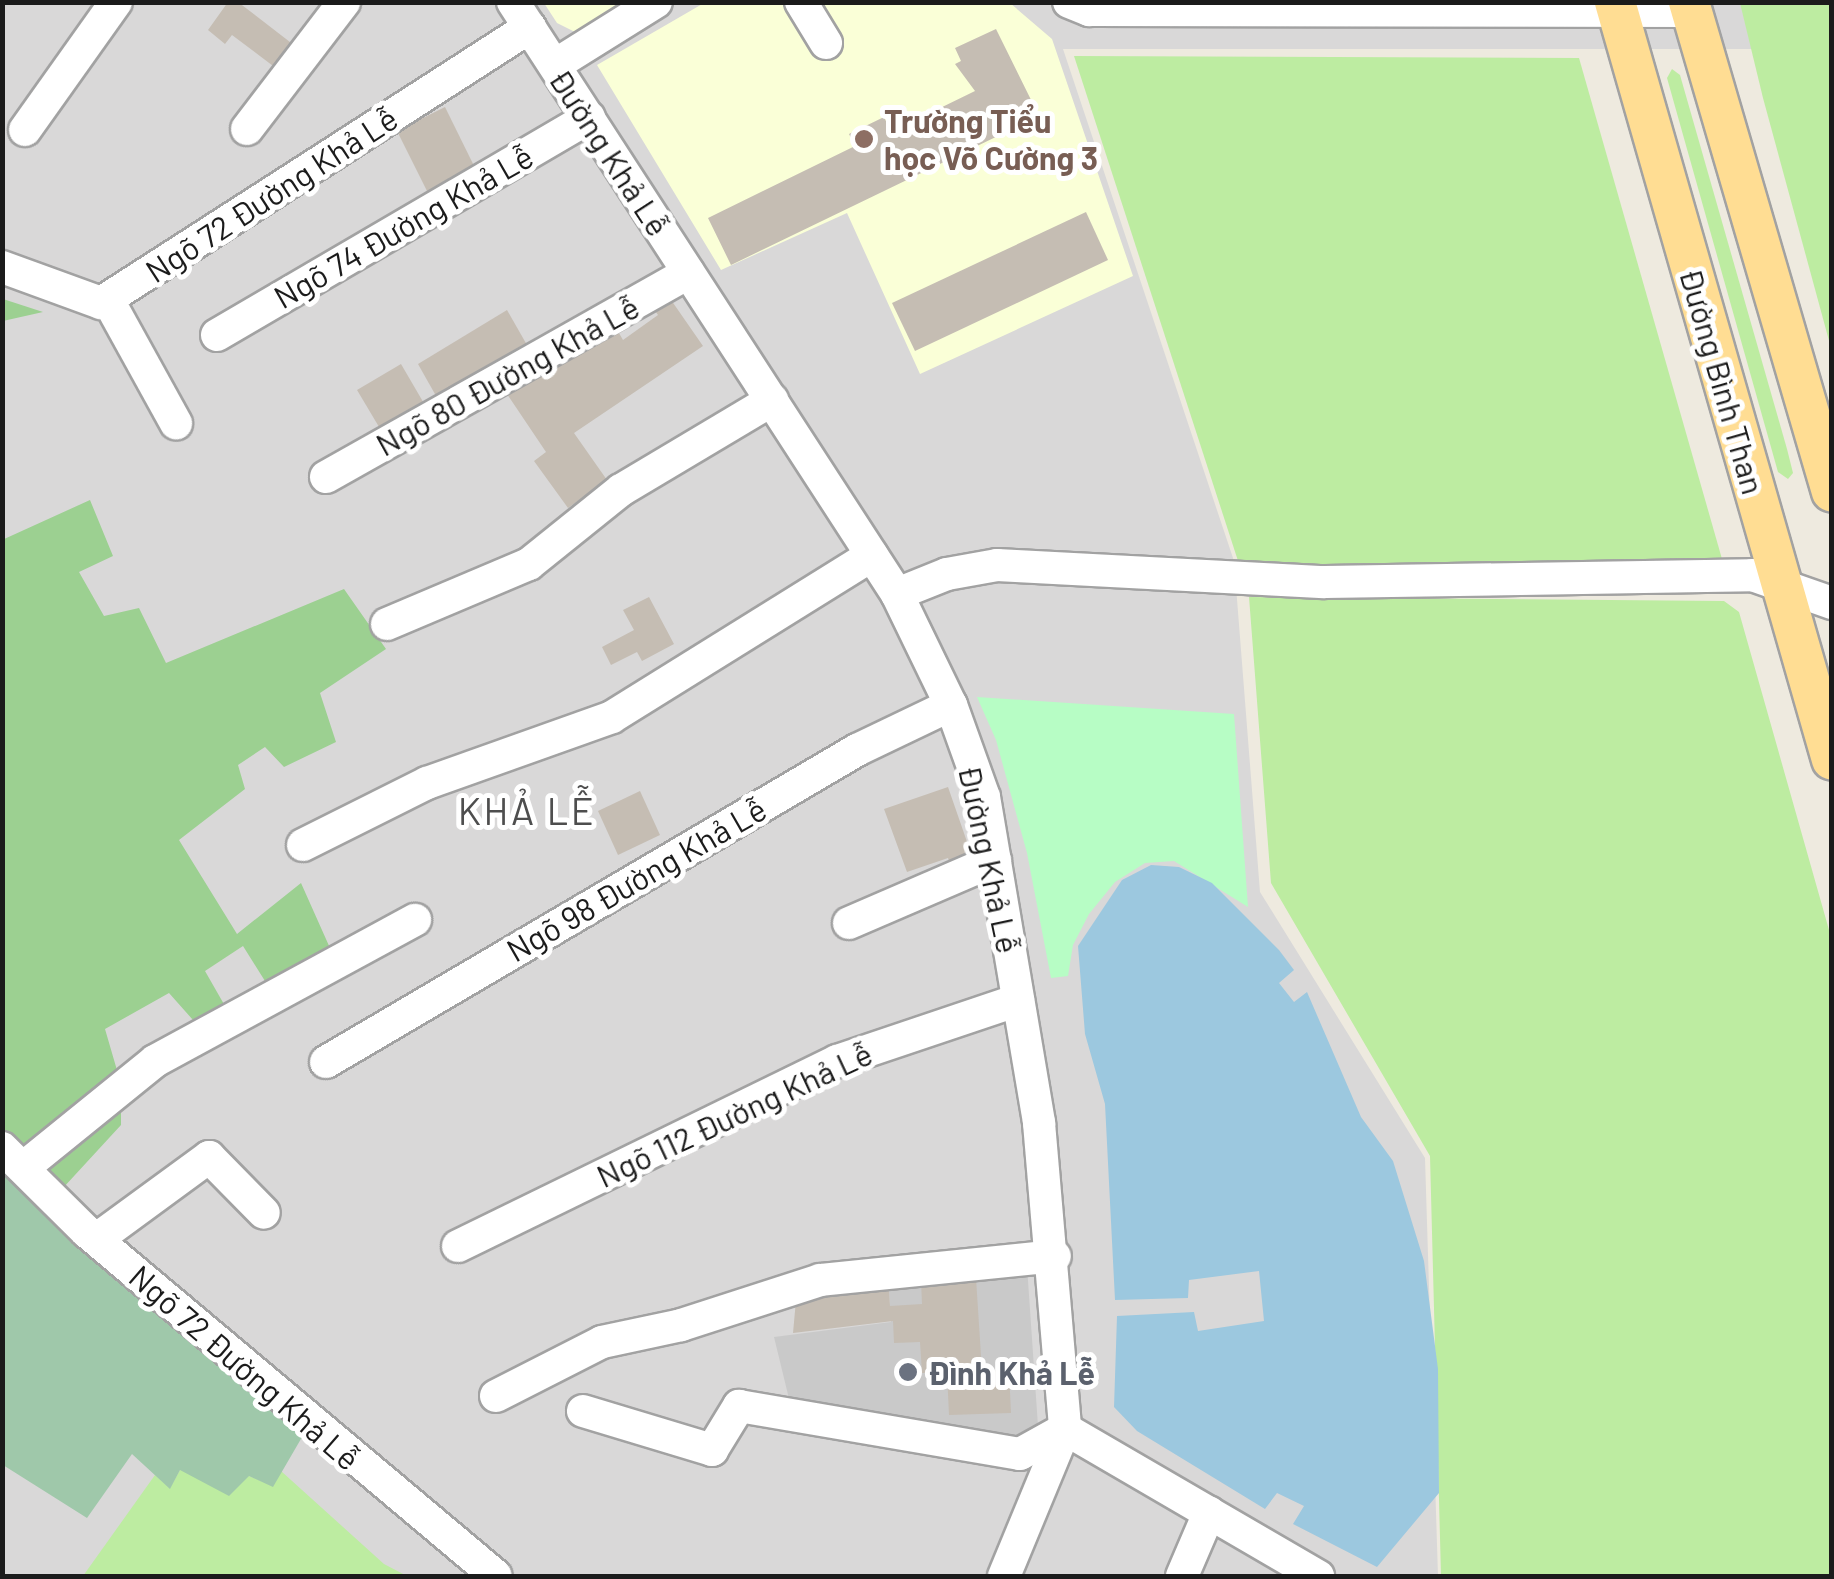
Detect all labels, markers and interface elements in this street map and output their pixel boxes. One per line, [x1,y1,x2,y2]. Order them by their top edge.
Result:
street label: Đường Khả Lễ [542,61,678,243]
street label: Ngõ 72 Đường Khả Lễ [138,98,404,290]
place label: Trường Tiểu học Võ Cường 3 [884,102,1098,177]
marker: Trường Tiểu học Võ Cường 3 [853,128,875,150]
street label: Ngõ 74 Đường Khả Lễ [267,136,539,316]
street label: Đường Bình Than [1672,264,1774,498]
street label: Ngõ 80 Đường Khả Lễ [369,287,645,463]
street label: Đường Khả Lễ [951,761,1029,957]
district label: KHẢ LỄ [458,788,596,834]
street label: Ngõ 98 Đường Khả Lễ [499,789,773,969]
street label: Ngõ 112 Đường Khả Lễ [590,1033,878,1195]
street label: Ngõ 72 Đường Khả Lễ [122,1257,368,1477]
place label: Đình Khả Lễ [928,1353,1095,1391]
marker: Đình Khả Lễ [897,1361,919,1383]

